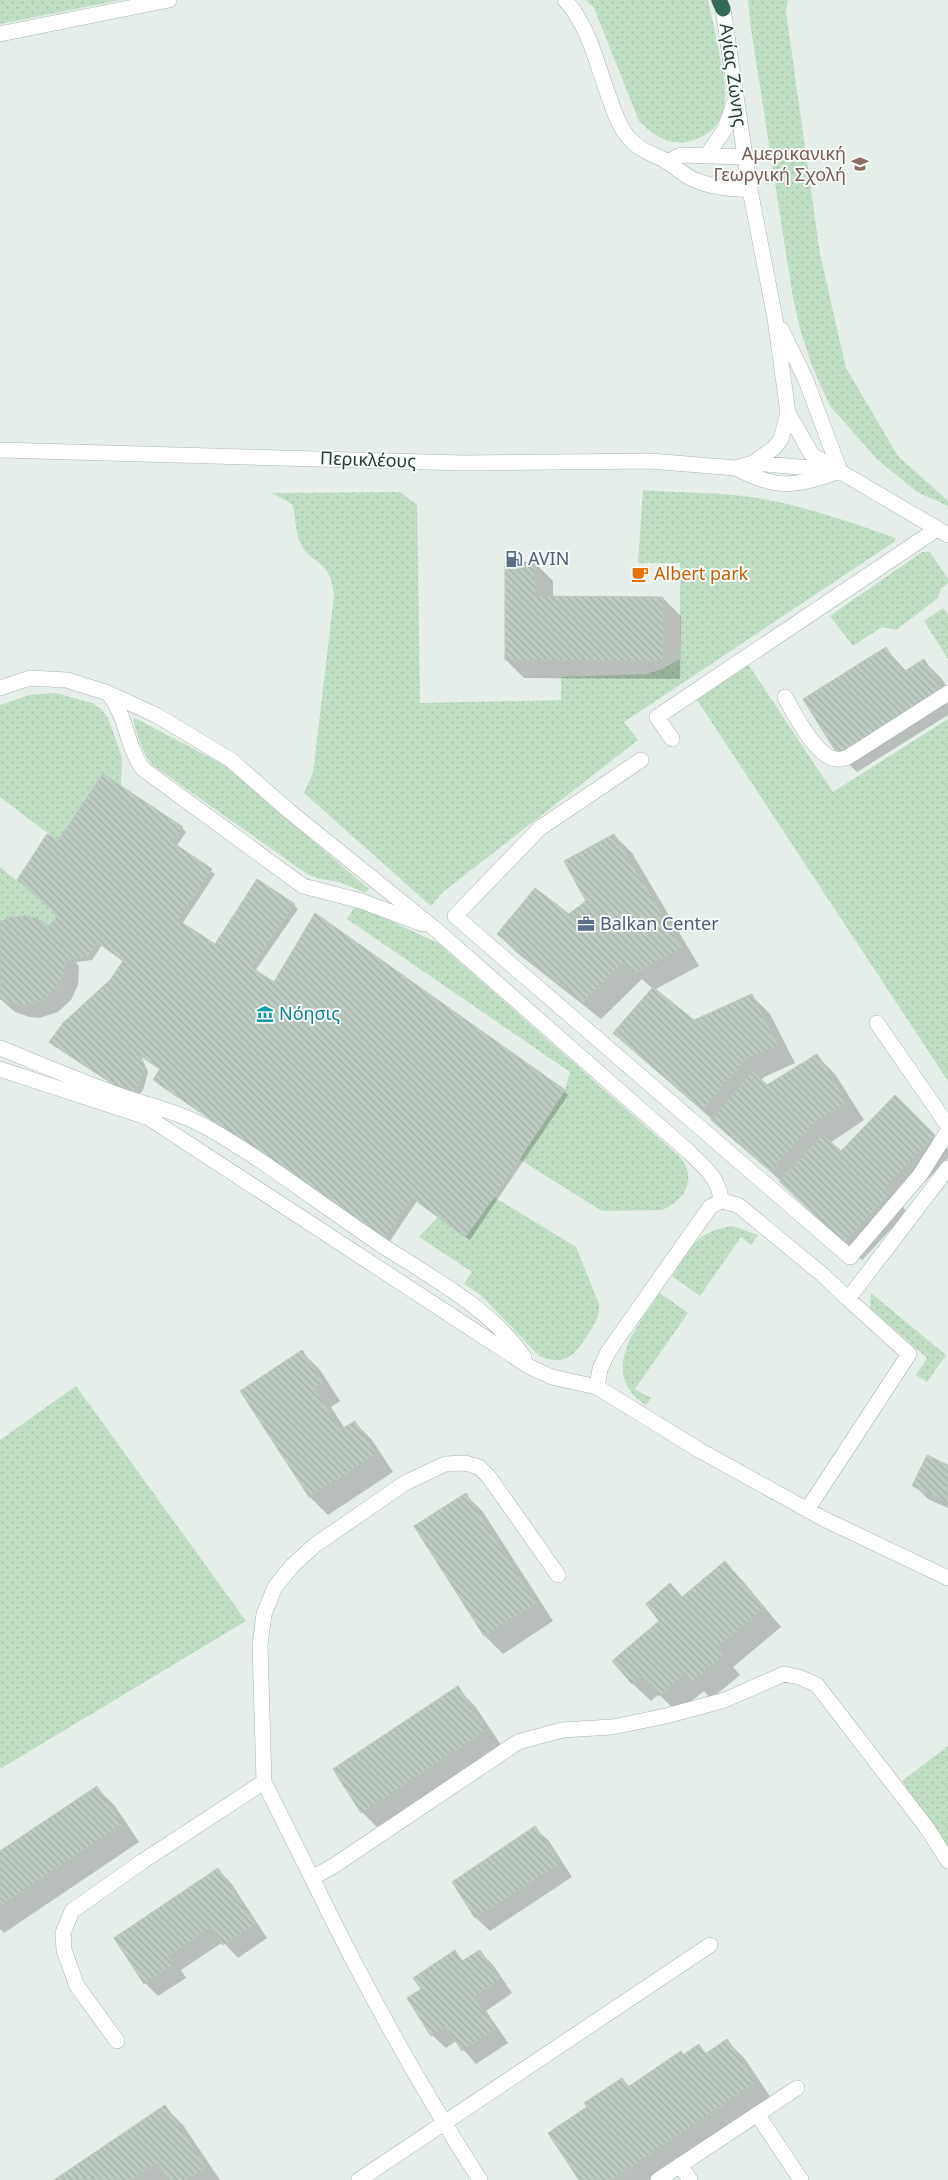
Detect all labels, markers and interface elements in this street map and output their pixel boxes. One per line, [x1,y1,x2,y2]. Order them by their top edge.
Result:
street label: Αγίας Ζώνης [715,22,753,128]
place label: Αμερικανική Γεωργική Σχολή [713,141,846,186]
school or university icon: Αμερικανική Γεωργική Σχολή [850,154,870,174]
street label: Περικλέους [320,445,417,473]
place label: AVIN [528,546,569,570]
fuel station icon: AVIN [504,549,524,569]
place label: Albert park [654,561,749,585]
cafe icon: Albert park [630,564,650,584]
place label: Balkan Center [600,911,719,935]
office icon: Balkan Center [576,914,596,934]
place label: Νόησις [279,1001,340,1025]
museum icon: Νόησις [255,1004,275,1024]

